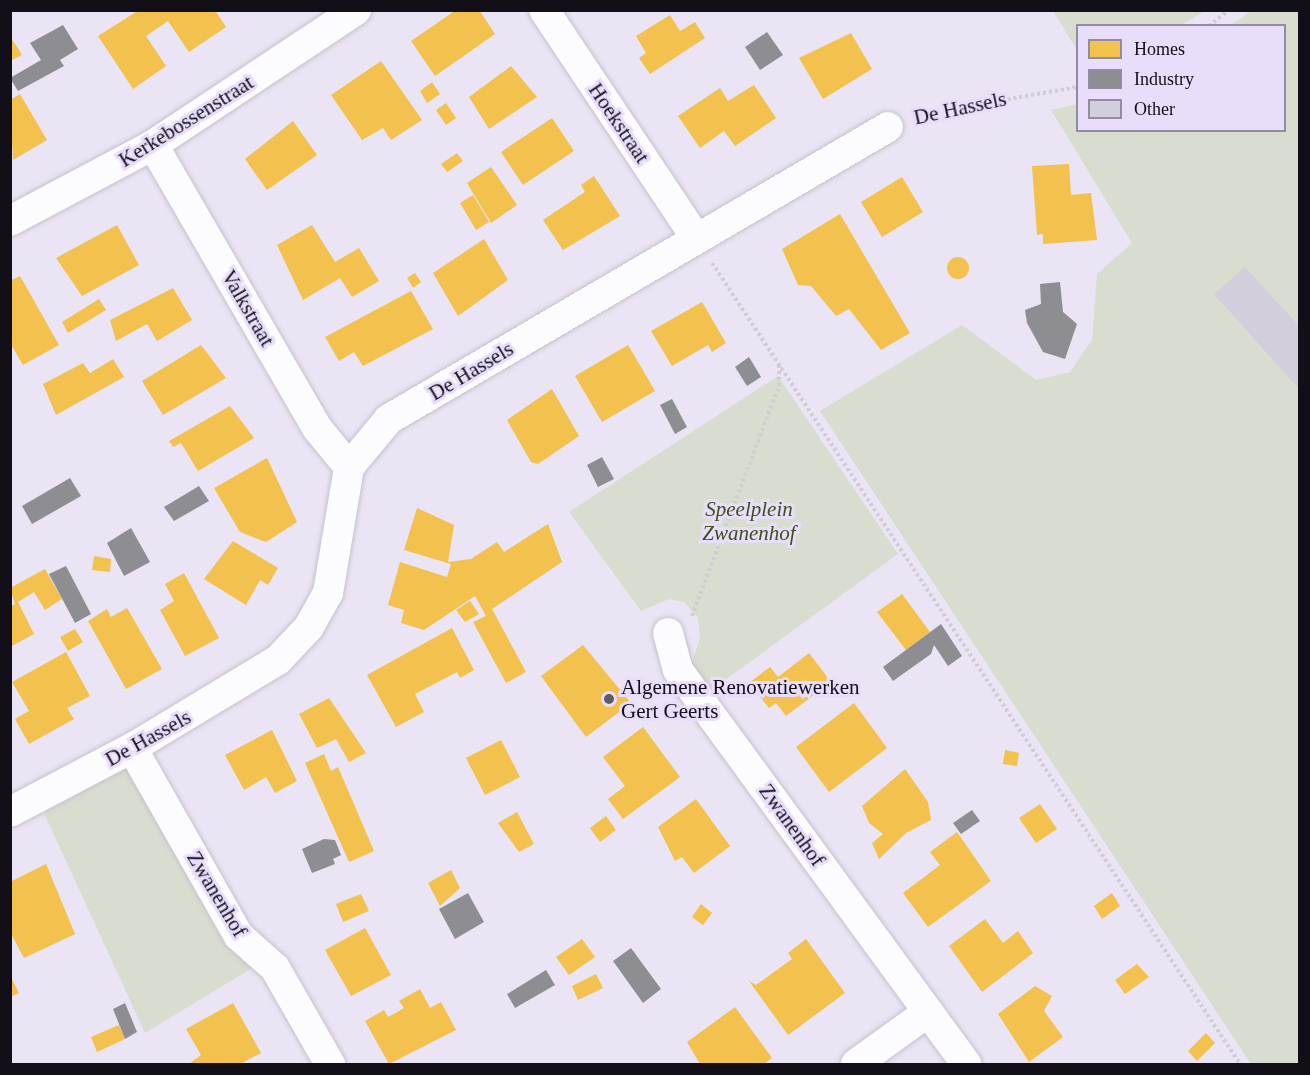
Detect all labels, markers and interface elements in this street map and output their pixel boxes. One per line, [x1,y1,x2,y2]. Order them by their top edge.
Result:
legend [1076,24,1286,132]
text: Homes [1134,39,1185,59]
text: Industry [1134,69,1194,89]
street label: Kerkebossenstraat [114,70,258,172]
street label: Hoekstraat [583,78,655,168]
street label: De Hassels [911,86,1009,130]
text: Other [1134,99,1175,119]
street label: Valkstraat [216,265,280,351]
street label: De Hassels [424,336,518,406]
park label: Speelplein Zwanenhof [702,496,796,546]
place label: Algemene Renovatiewerken Gert Geerts [621,674,859,724]
marker: Algemene Renovatiewerken Gert Geerts [602,692,616,706]
street label: De Hassels [101,704,195,772]
street label: Zwanenhof [754,779,830,871]
street label: Zwanenhof [182,847,252,941]

